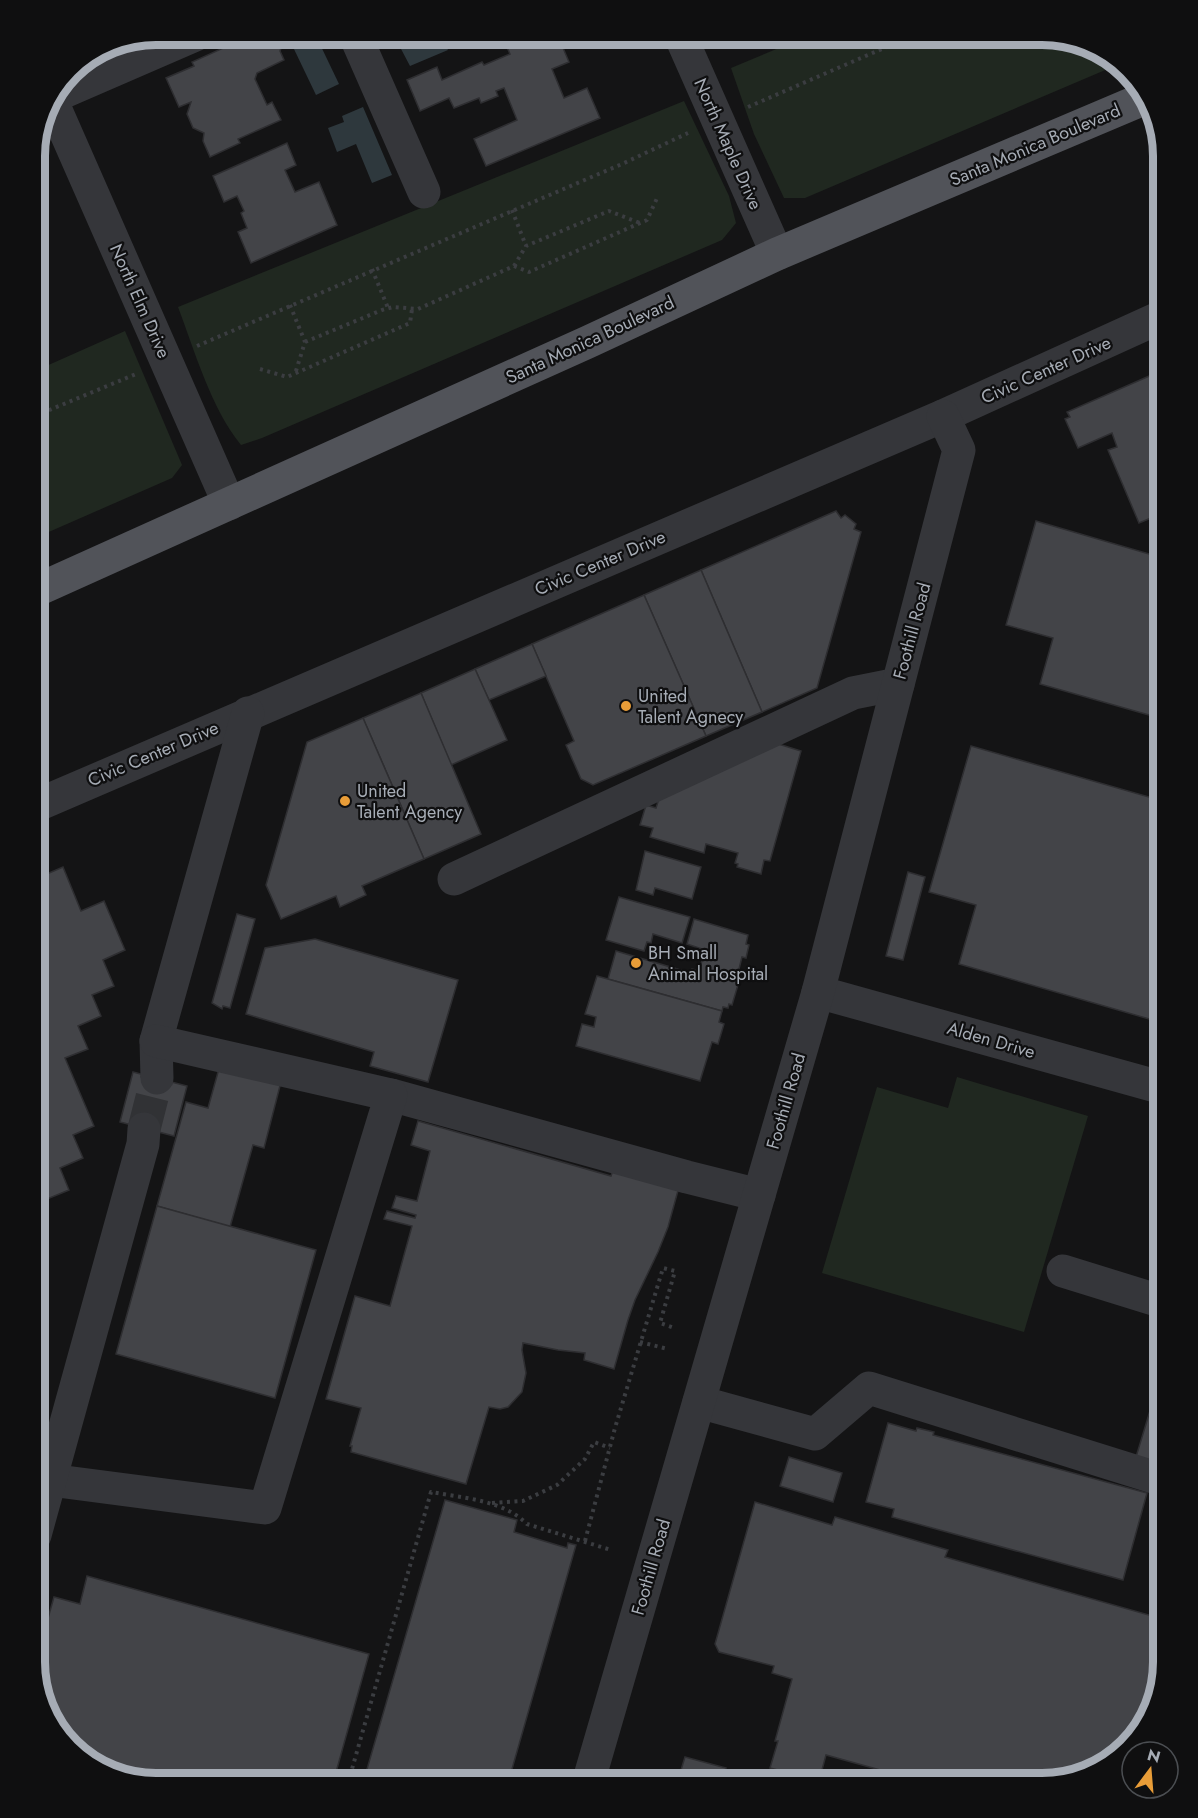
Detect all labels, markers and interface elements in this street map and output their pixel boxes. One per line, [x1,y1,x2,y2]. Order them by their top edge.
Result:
street label: North Maple Drive [687,74,769,214]
street label: Santa Monica Boulevard [946,97,1124,193]
street label: North Elm Drive [103,240,177,362]
street label: Santa Monica Boulevard [502,290,678,390]
street label: Civic Center Drive [977,330,1115,410]
street label: Civic Center Drive [531,524,669,602]
street label: Foothill Road [887,580,937,682]
place label: United Talent Agnecy [638,683,743,730]
marker: United Talent Agnecy [619,699,633,713]
street label: Civic Center Drive [84,715,222,793]
place label: United Talent Agency [357,778,462,825]
marker: United Talent Agency [338,794,352,808]
place label: BH Small Animal Hospital [648,940,768,987]
marker: BH Small Animal Hospital [629,956,643,970]
street label: Alden Drive [944,1015,1038,1065]
street label: Foothill Road [760,1050,812,1152]
street label: Foothill Road [625,1516,677,1618]
north arrow [1120,1740,1180,1800]
text: N [1145,1743,1163,1769]

